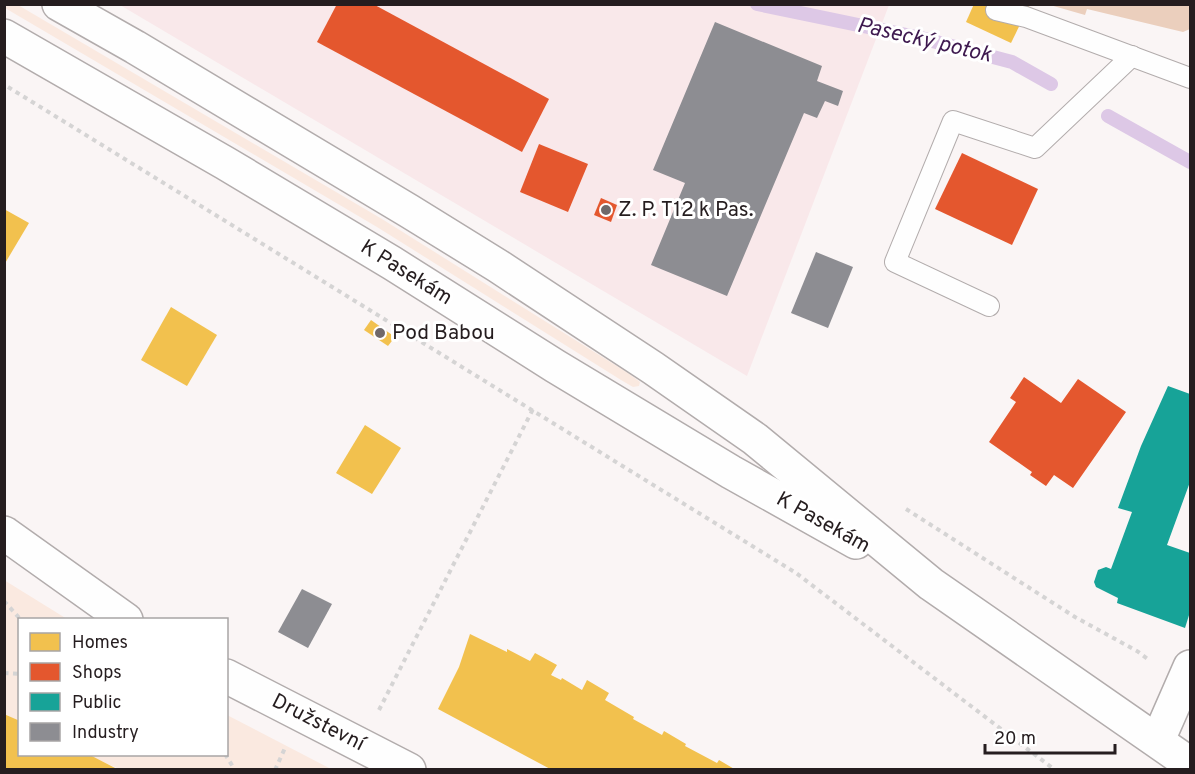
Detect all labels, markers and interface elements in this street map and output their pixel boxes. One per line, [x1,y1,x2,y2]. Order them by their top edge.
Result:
water label: Pasecký potok [854,12,995,70]
place label: Z. P. T12 k Pas. [618,197,753,224]
marker: Z. P. T12 k Pas. [599,203,613,217]
street label: K Pasekám [355,234,457,312]
place label: Pod Babou [392,320,495,347]
marker: Pod Babou [373,326,387,340]
street label: K Pasekám [771,486,875,560]
legend [18,618,228,756]
text: Homes [72,632,128,655]
text: Shops [72,662,122,685]
street label: Družstevní [267,688,371,759]
text: Public [72,692,122,715]
scale bar [985,717,1116,755]
text: Industry [72,722,139,745]
text: 20 m [994,728,1036,751]

